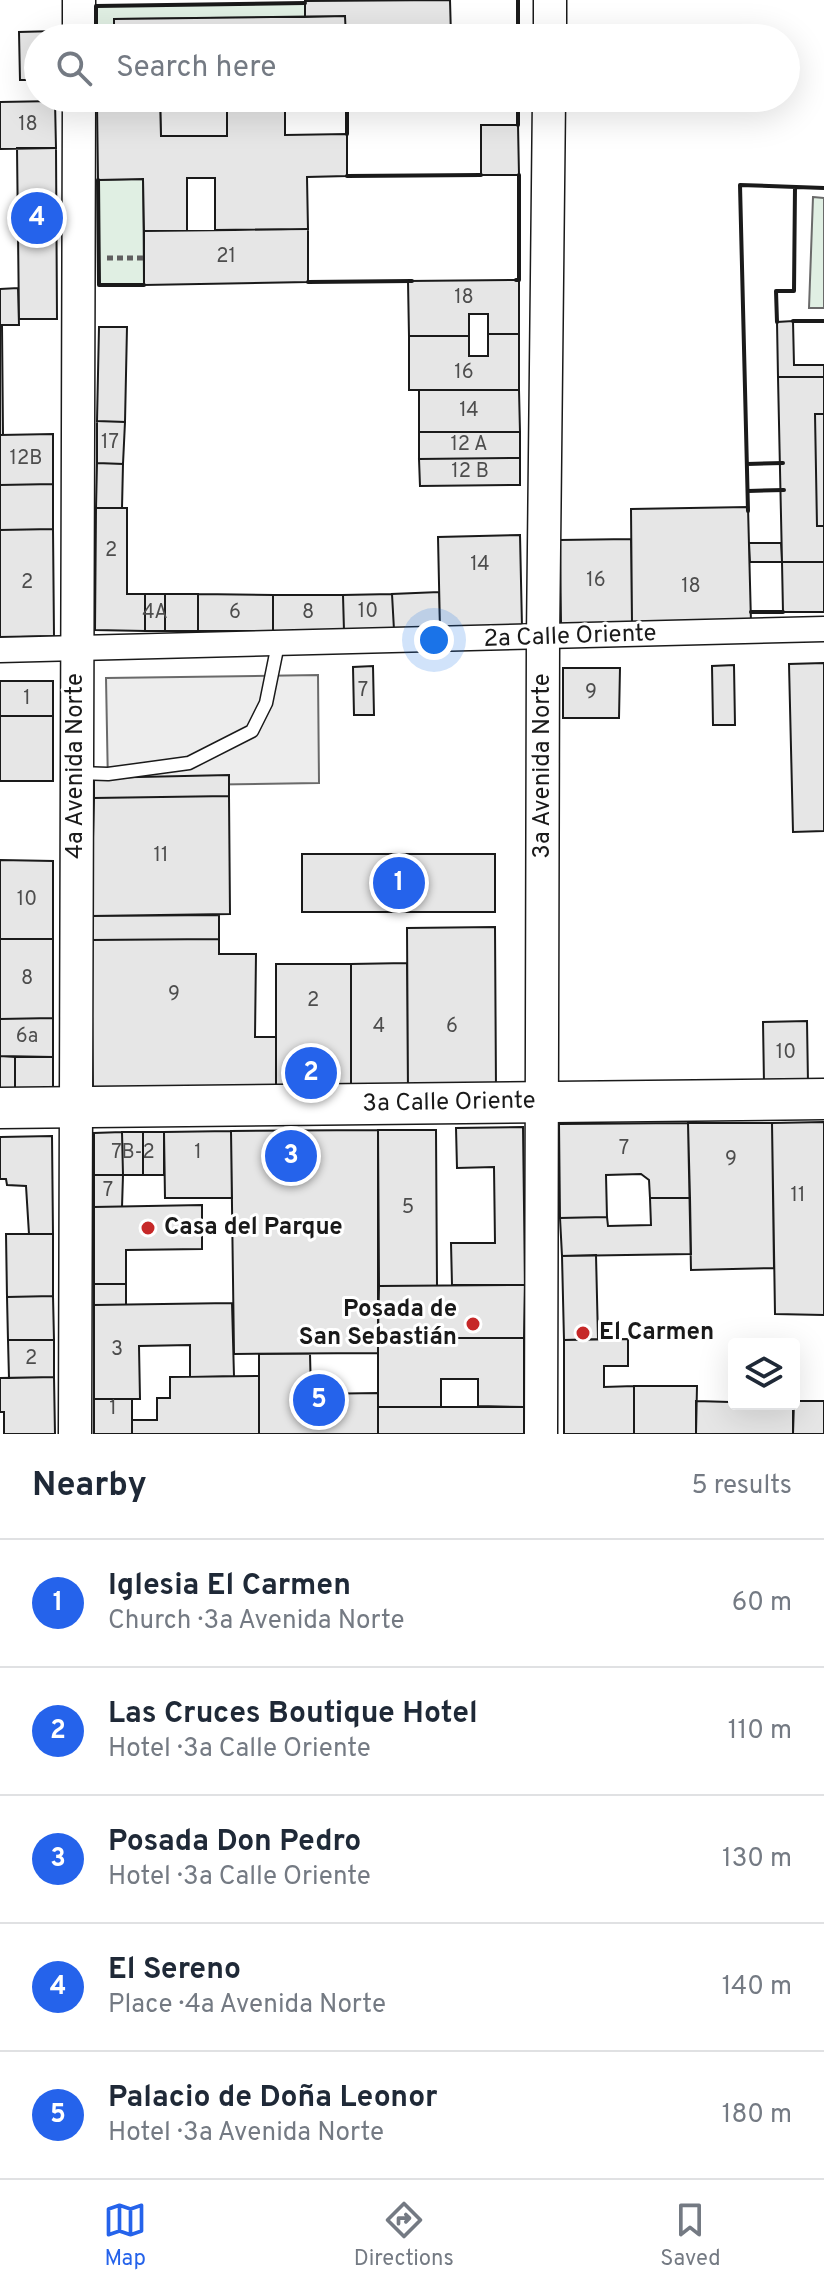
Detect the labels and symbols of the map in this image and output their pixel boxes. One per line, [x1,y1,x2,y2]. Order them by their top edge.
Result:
house number: 18 [18,112,38,138]
pin: 4 [11,188,63,248]
house number: 21 [216,244,236,270]
house number: 18 [454,285,474,311]
house number: 16 [454,360,474,386]
house number: 14 [459,398,479,424]
house number: 17 [101,430,119,456]
house number: 12 A [450,432,488,458]
house number: 12B [10,446,42,472]
house number: 12 B [451,459,489,485]
house number: 2 [105,538,117,564]
house number: 14 [470,552,490,578]
house number: 16 [586,568,606,594]
house number: 2 [21,570,33,596]
house number: 18 [681,574,701,600]
house number: 10 [358,599,378,625]
house number: 4A [142,600,168,626]
house number: 6 [229,600,241,626]
house number: 8 [302,600,314,626]
street label: 2a Calle Oriente [483,619,657,655]
your location [414,620,454,660]
street label: 4a Avenida Norte [61,673,91,859]
street label: 3a Avenida Norte [528,673,558,859]
house number: 7 [358,678,368,704]
house number: 9 [585,680,597,706]
house number: 1 [23,686,31,712]
house number: 11 [154,843,168,869]
pin: 1 [373,853,425,913]
house number: 10 [17,887,37,913]
house number: 8 [21,966,33,992]
house number: 9 [168,982,180,1008]
house number: 2 [307,988,319,1014]
house number: 4 [373,1014,385,1040]
house number: 6 [446,1014,458,1040]
house number: 6a [16,1024,38,1050]
house number: 10 [776,1040,796,1066]
pin: 2 [285,1043,337,1103]
street label: 3a Calle Oriente [362,1086,536,1120]
pin: 3 [265,1126,317,1186]
house number: 7 [619,1136,629,1162]
house number: 7B-2 [111,1140,155,1166]
house number: 1 [194,1140,202,1166]
house number: 9 [725,1147,737,1173]
house number: 7 [103,1178,113,1204]
house number: 11 [791,1183,805,1209]
house number: 5 [402,1195,414,1221]
place label: Casa del Parque [164,1213,343,1243]
marker: Casa del Parque [139,1219,157,1237]
place label: Posada de San Sebastián [299,1295,457,1353]
marker: Posada de San Sebastián [464,1315,482,1333]
place label: El Carmen [599,1318,714,1348]
marker: El Carmen [574,1324,592,1342]
house number: 3 [111,1337,123,1363]
house number: 2 [25,1346,37,1372]
pin: 5 [293,1370,345,1430]
house number: 1 [109,1396,117,1422]

